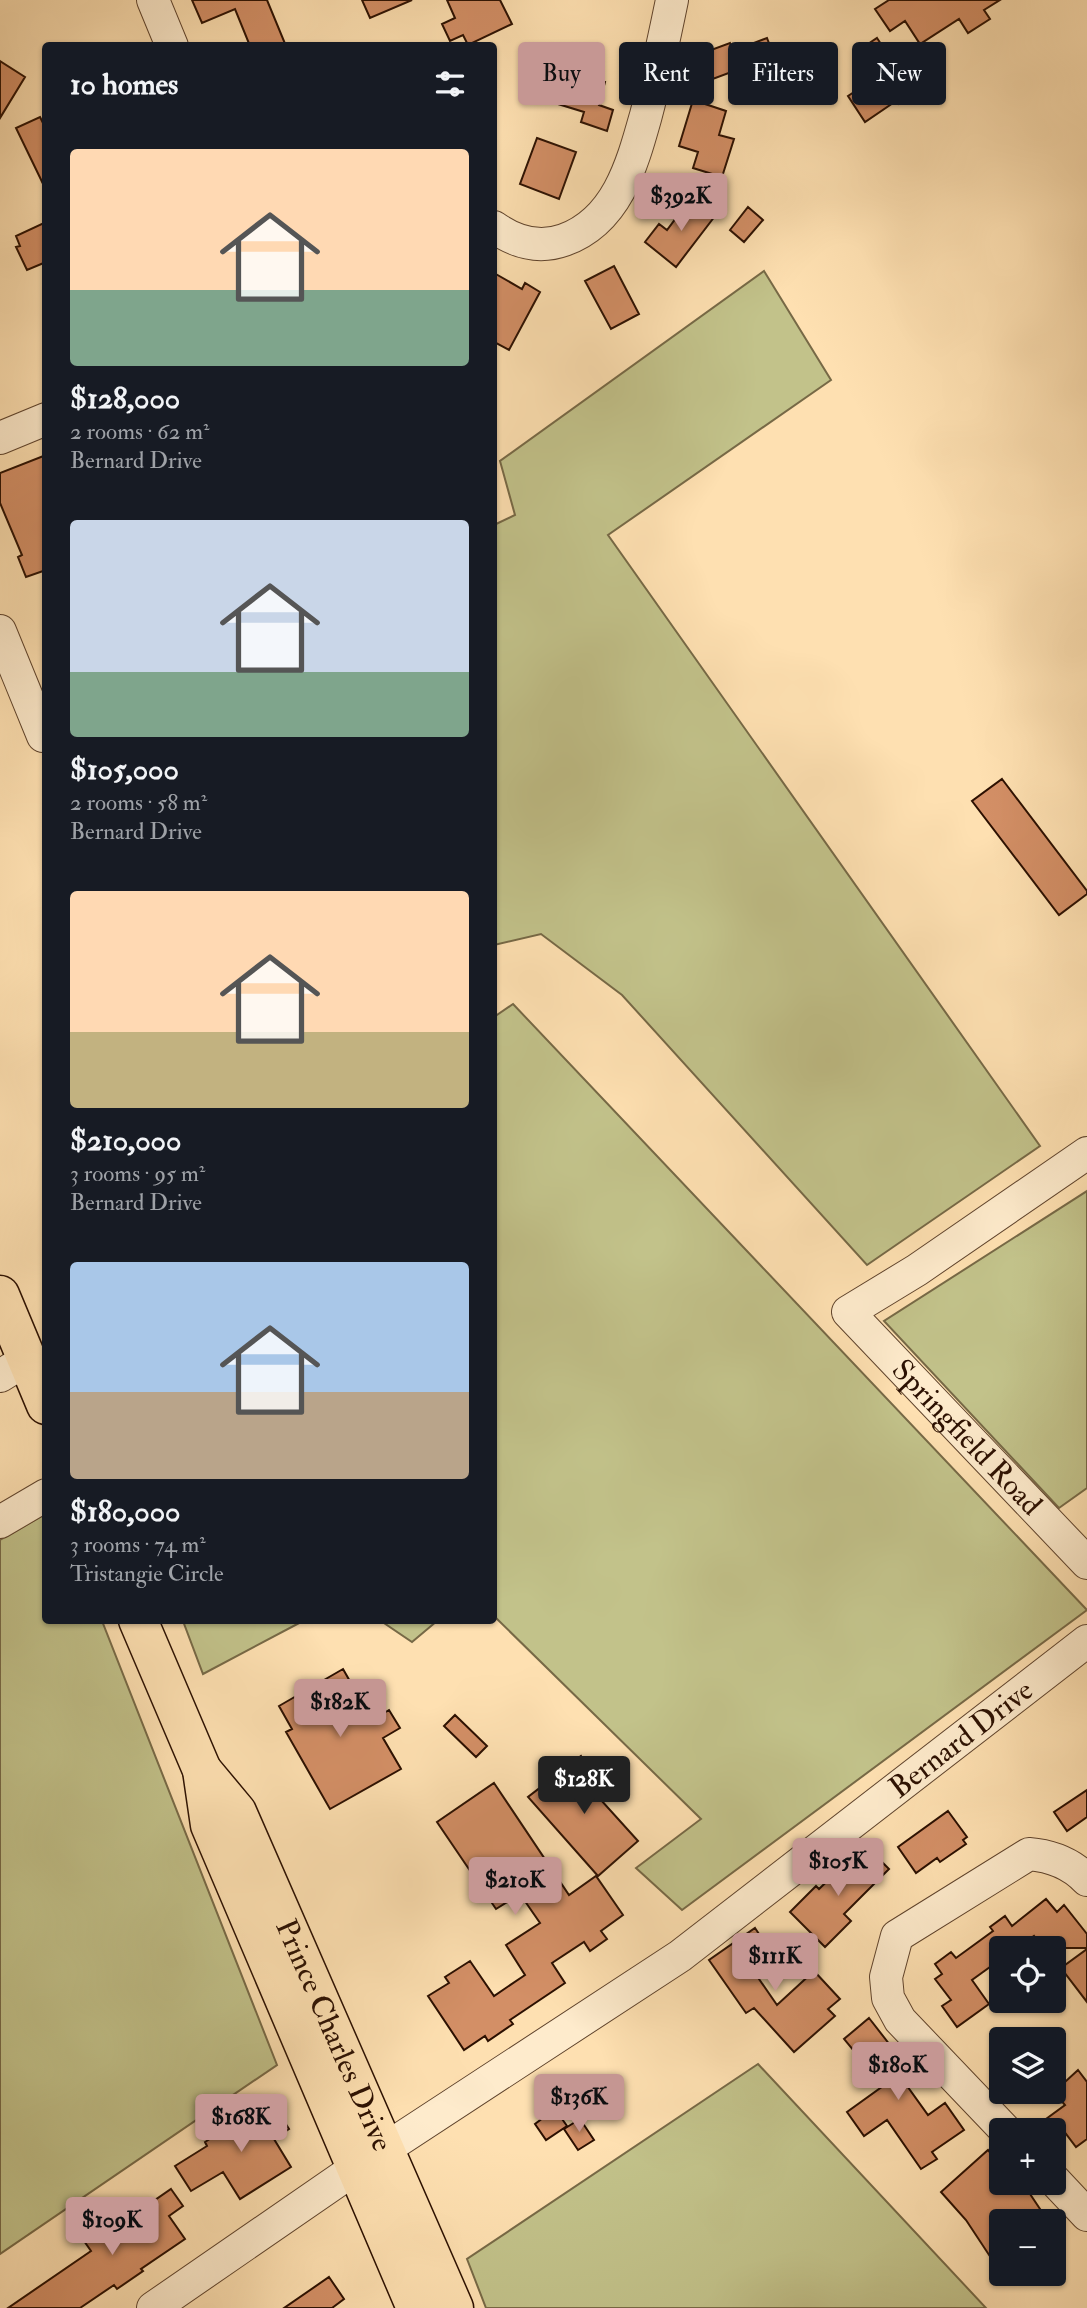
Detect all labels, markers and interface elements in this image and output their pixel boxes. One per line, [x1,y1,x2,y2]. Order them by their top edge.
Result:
chip: Buy [518,42,605,105]
chip: Rent [619,42,714,105]
chip: Filters [728,42,838,105]
chip: New [852,42,946,105]
icon: filters [431,65,469,103]
text: 10 homes [70,66,178,103]
pin: $392K [632,174,730,233]
text: $392K [650,181,712,210]
icon: home [207,194,333,320]
text: $128,000 [70,380,180,417]
text: 2 rooms · 62 m² [70,417,209,446]
text: Bernard Drive [70,446,202,475]
icon: home [207,565,333,691]
text: $105,000 [70,751,179,788]
text: 2 rooms · 58 m² [70,788,207,817]
text: Bernard Drive [70,817,202,846]
icon: home [207,936,333,1062]
text: $210,000 [70,1122,181,1159]
text: 3 rooms · 95 m² [70,1159,205,1188]
text: Bernard Drive [70,1188,202,1217]
icon: home [207,1307,333,1433]
street label: Springfield Road [884,1351,1050,1523]
text: $180,000 [70,1493,180,1530]
text: 3 rooms · 74 m² [70,1530,206,1559]
text: Tristangie Circle [70,1559,224,1588]
street label: Bernard Drive [882,1671,1040,1806]
pin: $182K [291,1680,389,1739]
text: $182K [310,1687,370,1716]
pin: $128K [535,1756,633,1816]
text: $128K [554,1764,614,1793]
pin: $105K [789,1839,887,1898]
text: $105K [808,1846,868,1875]
pin: $210K [466,1857,564,1917]
text: $210K [485,1865,545,1894]
street label: Prince Charles Drive [268,1913,401,2157]
pin: $111K [726,1934,824,1993]
map controls [989,1936,1066,2286]
button: locate [989,1936,1066,2013]
text: $111K [748,1941,802,1970]
button: layers [989,2027,1066,2104]
pin: $180K [849,2042,947,2102]
text: $180K [868,2050,928,2079]
pin: $136K [530,2074,628,2134]
text: $136K [550,2082,608,2111]
pin: $168K [192,2094,290,2154]
text: $168K [211,2102,271,2131]
button: + [989,2118,1066,2195]
pin: $109K [63,2198,161,2257]
text: $109K [82,2205,142,2234]
button: − [989,2209,1066,2286]

